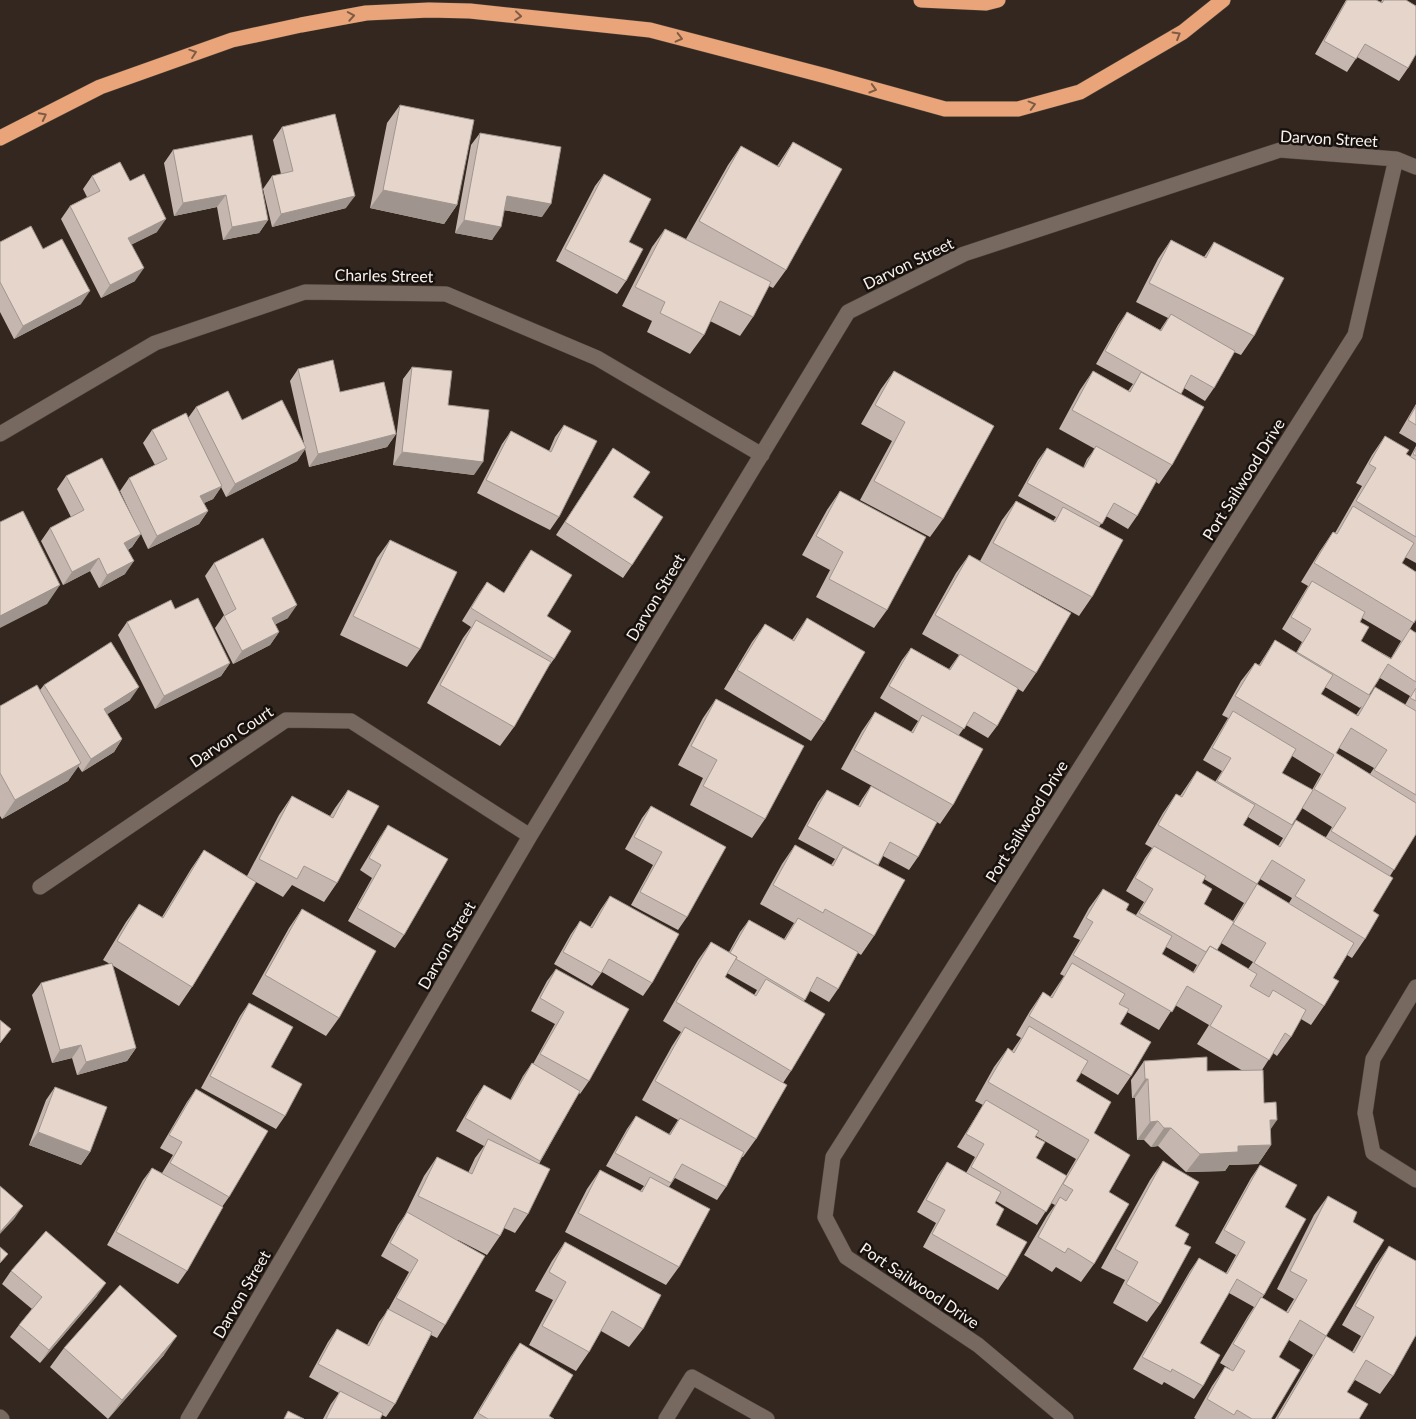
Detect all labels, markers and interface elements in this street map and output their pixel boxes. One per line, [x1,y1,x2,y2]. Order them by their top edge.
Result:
one-way arrow [515,10,523,21]
one-way arrow [346,11,355,21]
one-way arrow [1172,31,1181,41]
one-way arrow [675,32,684,43]
one-way arrow [188,49,197,59]
one-way arrow [868,83,876,93]
one-way arrow [1028,100,1036,111]
one-way arrow [38,111,47,122]
street label: Darvon Street [1280,126,1379,150]
street label: Darvon Street [860,233,956,293]
street label: Charles Street [334,265,434,285]
street label: Port Sailwood Drive [1198,415,1288,543]
street label: Darvon Street [622,550,689,644]
street label: Darvon Court [186,701,276,771]
street label: Port Sailwood Drive [981,757,1071,885]
street label: Darvon Street [413,898,479,992]
street label: Port Sailwood Drive [857,1238,983,1332]
street label: Darvon Street [208,1247,274,1341]

